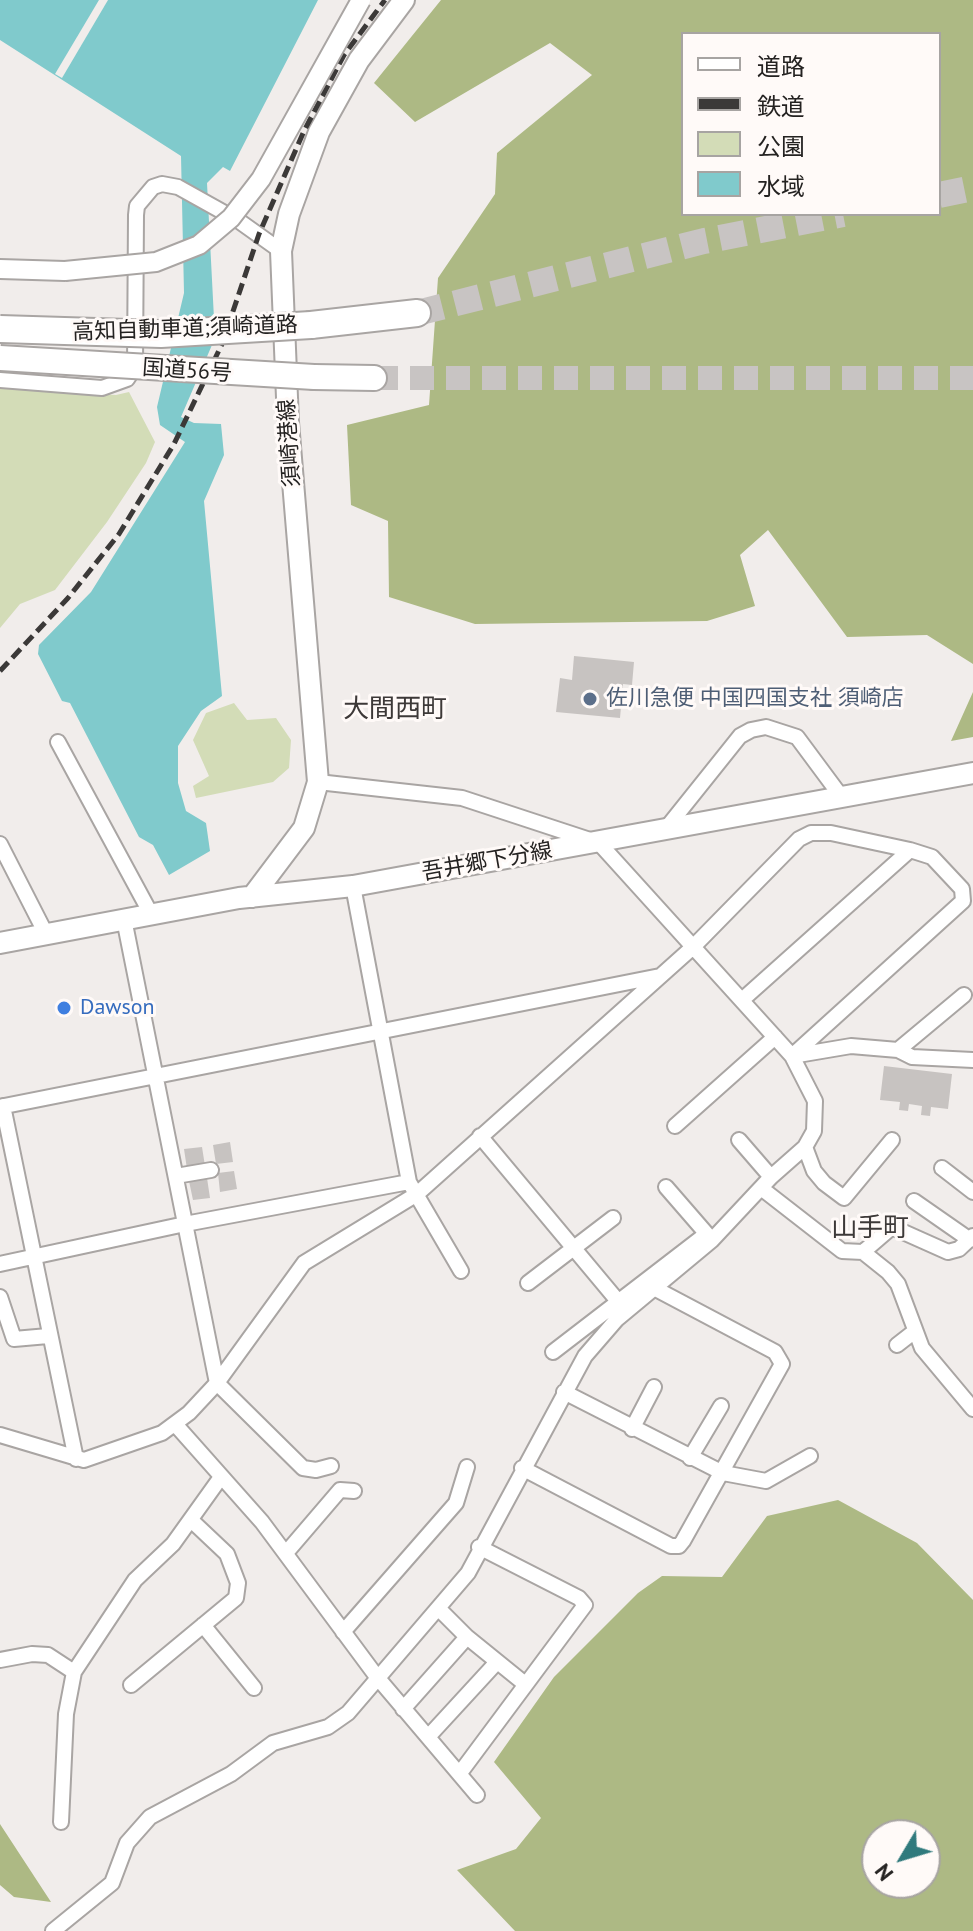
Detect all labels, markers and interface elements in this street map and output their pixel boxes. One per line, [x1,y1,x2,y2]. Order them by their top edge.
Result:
legend [681,32,941,216]
text: 道路 [757,51,805,82]
text: 鉄道 [757,91,805,122]
text: 公園 [757,131,805,162]
text: 水域 [757,171,805,202]
street label: 高知自動車道;須崎道路 [72,312,298,346]
street label: 国道56号 [141,355,233,387]
street label: 須崎港線 [274,398,306,488]
place label: 佐川急便 中国四国支社 須崎店 [606,686,904,712]
marker: 佐川急便 中国四国支社 須崎店 [581,690,599,708]
district label: 大間西町 [343,694,447,726]
street label: 吾井郷下分線 [420,838,554,886]
place label: Dawson [80,995,155,1021]
marker: Dawson [55,999,73,1017]
district label: 山手町 [831,1213,909,1245]
north arrow [861,1819,941,1899]
text: N [868,1858,899,1887]

